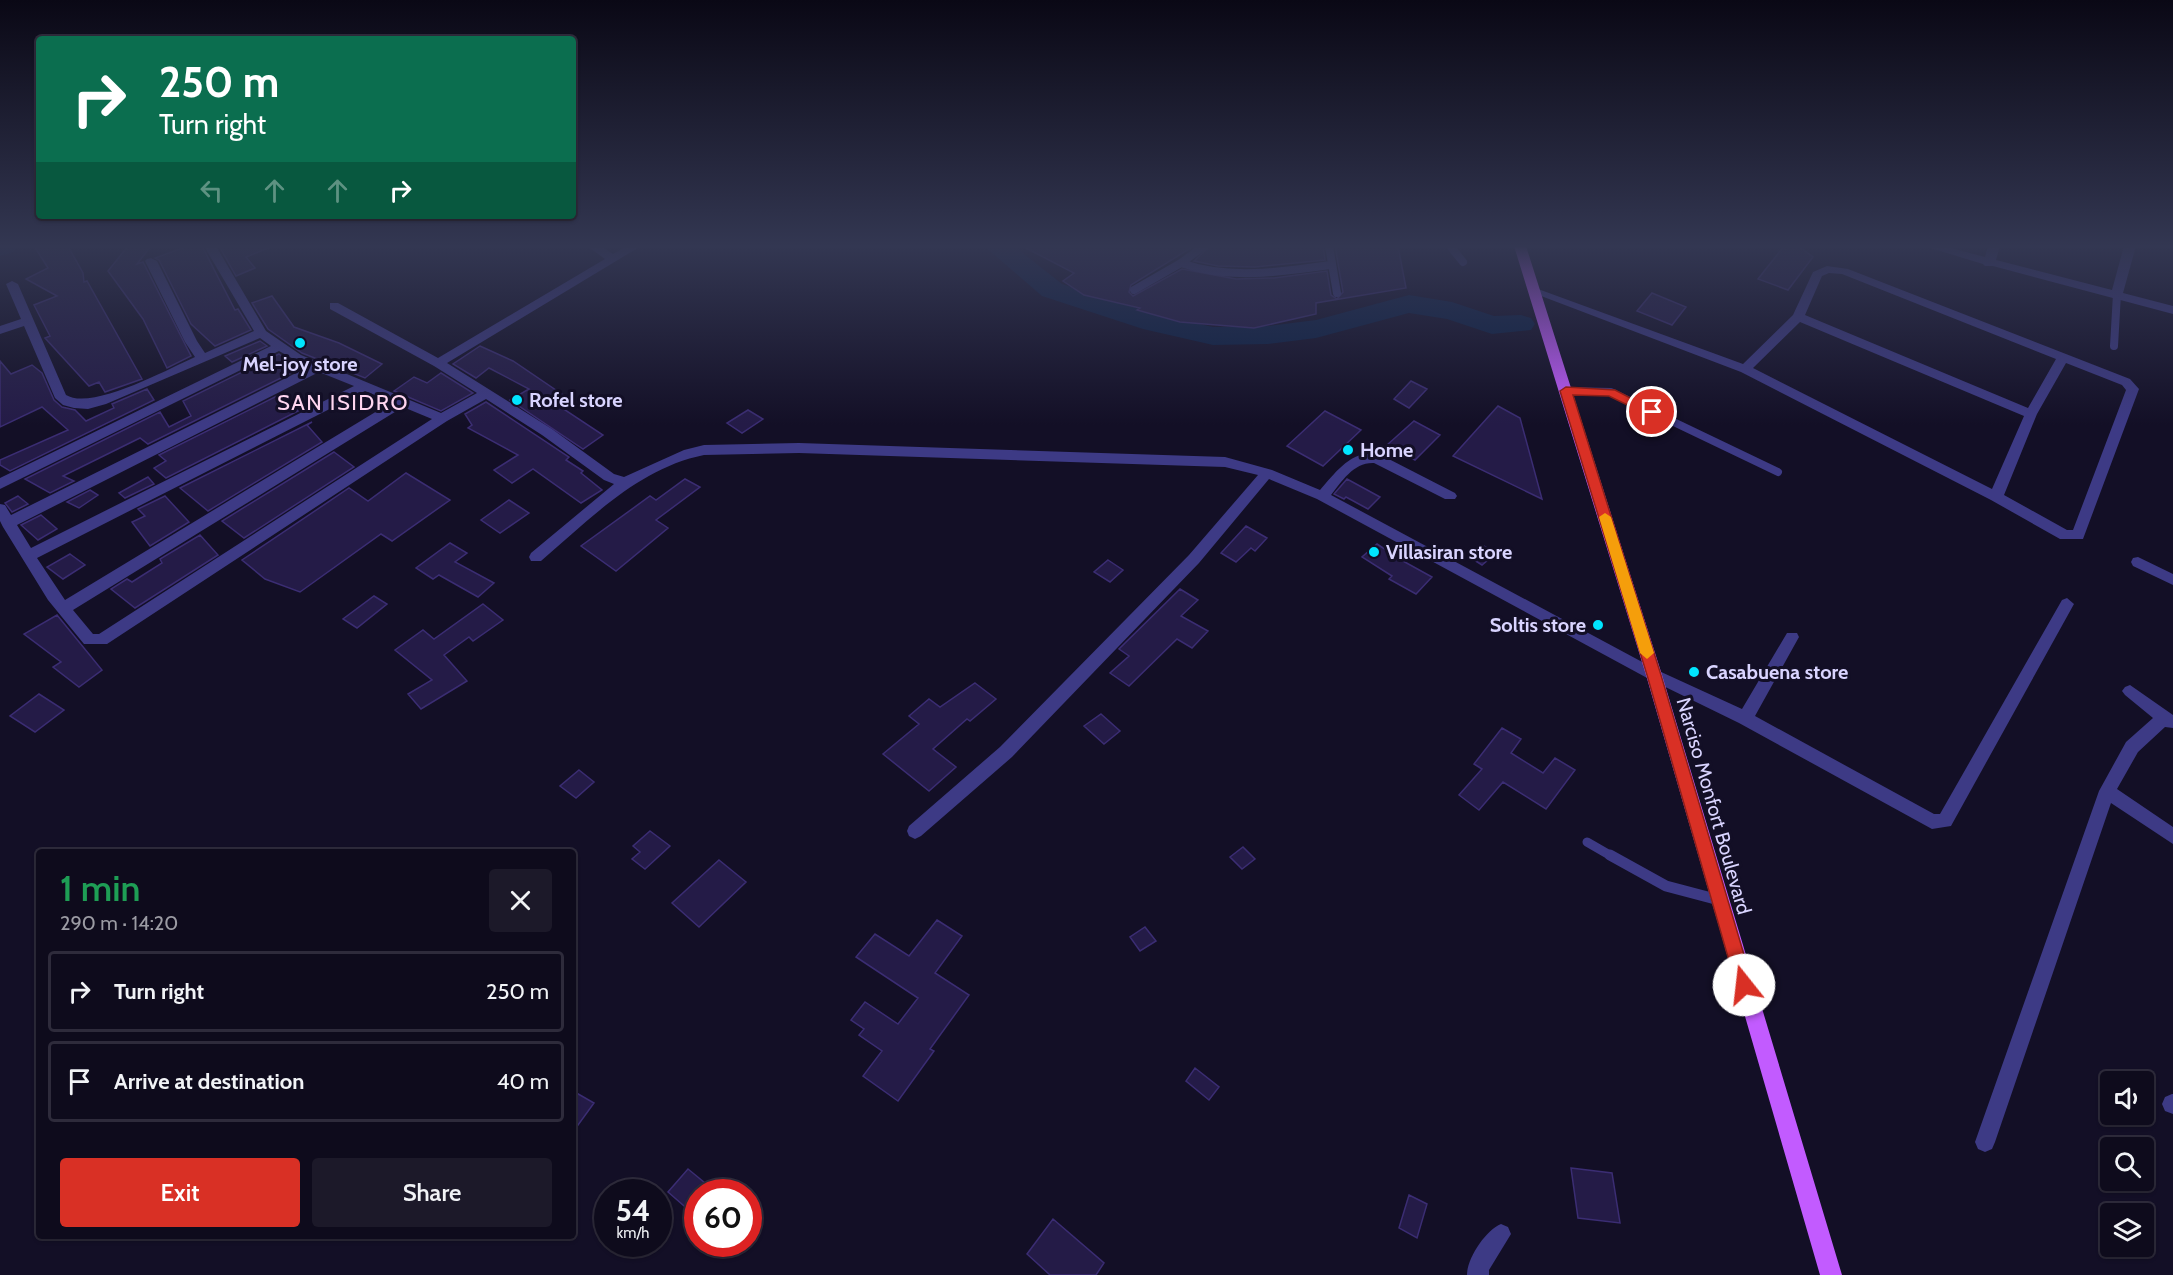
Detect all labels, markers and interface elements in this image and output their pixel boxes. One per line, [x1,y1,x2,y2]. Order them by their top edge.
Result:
text: 250 m [159,56,279,108]
icon: right [60,60,138,138]
text: Turn right [159,108,266,141]
icon: left [195,174,228,207]
icon: ahead [258,174,291,207]
icon: ahead [321,174,354,207]
icon: right [384,174,417,207]
marker: Mel-joy store [293,336,307,350]
place label: Mel-joy store [243,352,357,376]
pin [1626,386,1677,437]
place label: Rofel store [529,388,623,412]
district label: SAN ISIDRO [277,389,409,416]
marker: Rofel store [510,393,524,407]
icon: arrive [1635,395,1668,428]
place label: Home [1360,438,1413,462]
marker: Home [1341,443,1355,457]
place label: Villasiran store [1386,540,1512,564]
marker: Villasiran store [1367,545,1381,559]
place label: Soltis store [1490,613,1586,637]
marker: Soltis store [1591,618,1605,632]
place label: Casabuena store [1706,660,1848,684]
marker: Casabuena store [1687,665,1701,679]
street label: Narciso Monfort Boulevard [1672,695,1756,917]
text: 1 min [60,866,140,910]
button: close [489,869,552,932]
text: 290 m · 14:20 [60,911,178,935]
position arrow [1712,953,1776,1017]
icon: right [63,975,96,1008]
text: Turn right [114,978,204,1005]
text: 250 m [486,978,549,1005]
icon: arrive [63,1065,96,1098]
text: Arrive at destination [114,1068,304,1095]
text: 40 m [497,1068,549,1095]
map controls [2100,1071,2154,1257]
button: sound [2100,1071,2154,1125]
button: search [2100,1137,2154,1191]
button: Exit [60,1158,300,1227]
button: Share [312,1158,552,1227]
speed limit sign: 60 [684,1179,762,1257]
text: 54 [616,1192,650,1229]
button: layers [2100,1203,2154,1257]
text: km/h [617,1224,649,1242]

